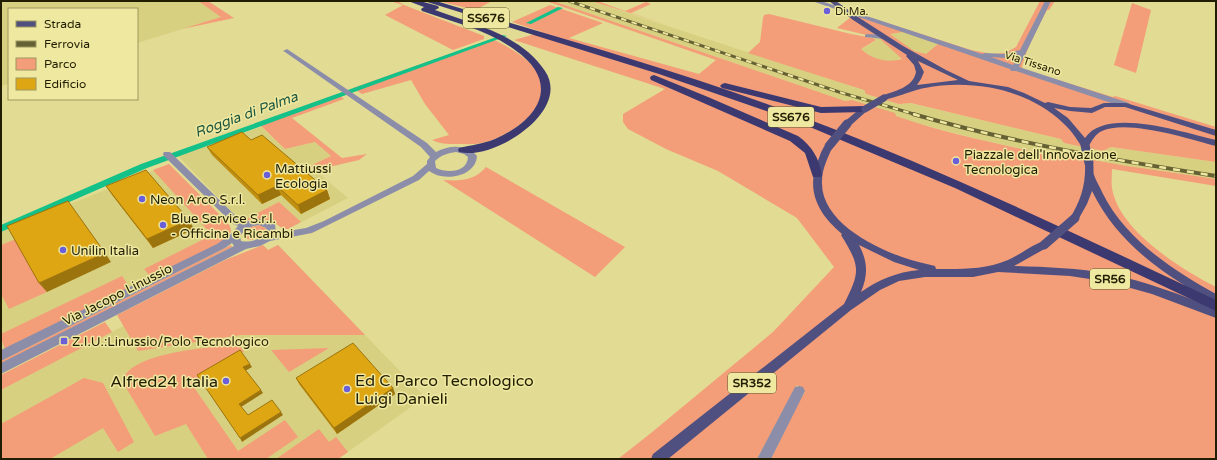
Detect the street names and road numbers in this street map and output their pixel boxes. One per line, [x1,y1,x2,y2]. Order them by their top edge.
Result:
road number: SS676 [463,8,509,28]
street label: Via Tissano [1003,48,1063,79]
road number: SS676 [768,107,814,127]
street label: Via Jacopo Linussio [60,260,175,329]
road number: SR56 [1090,269,1130,289]
road number: SR352 [728,373,776,393]

